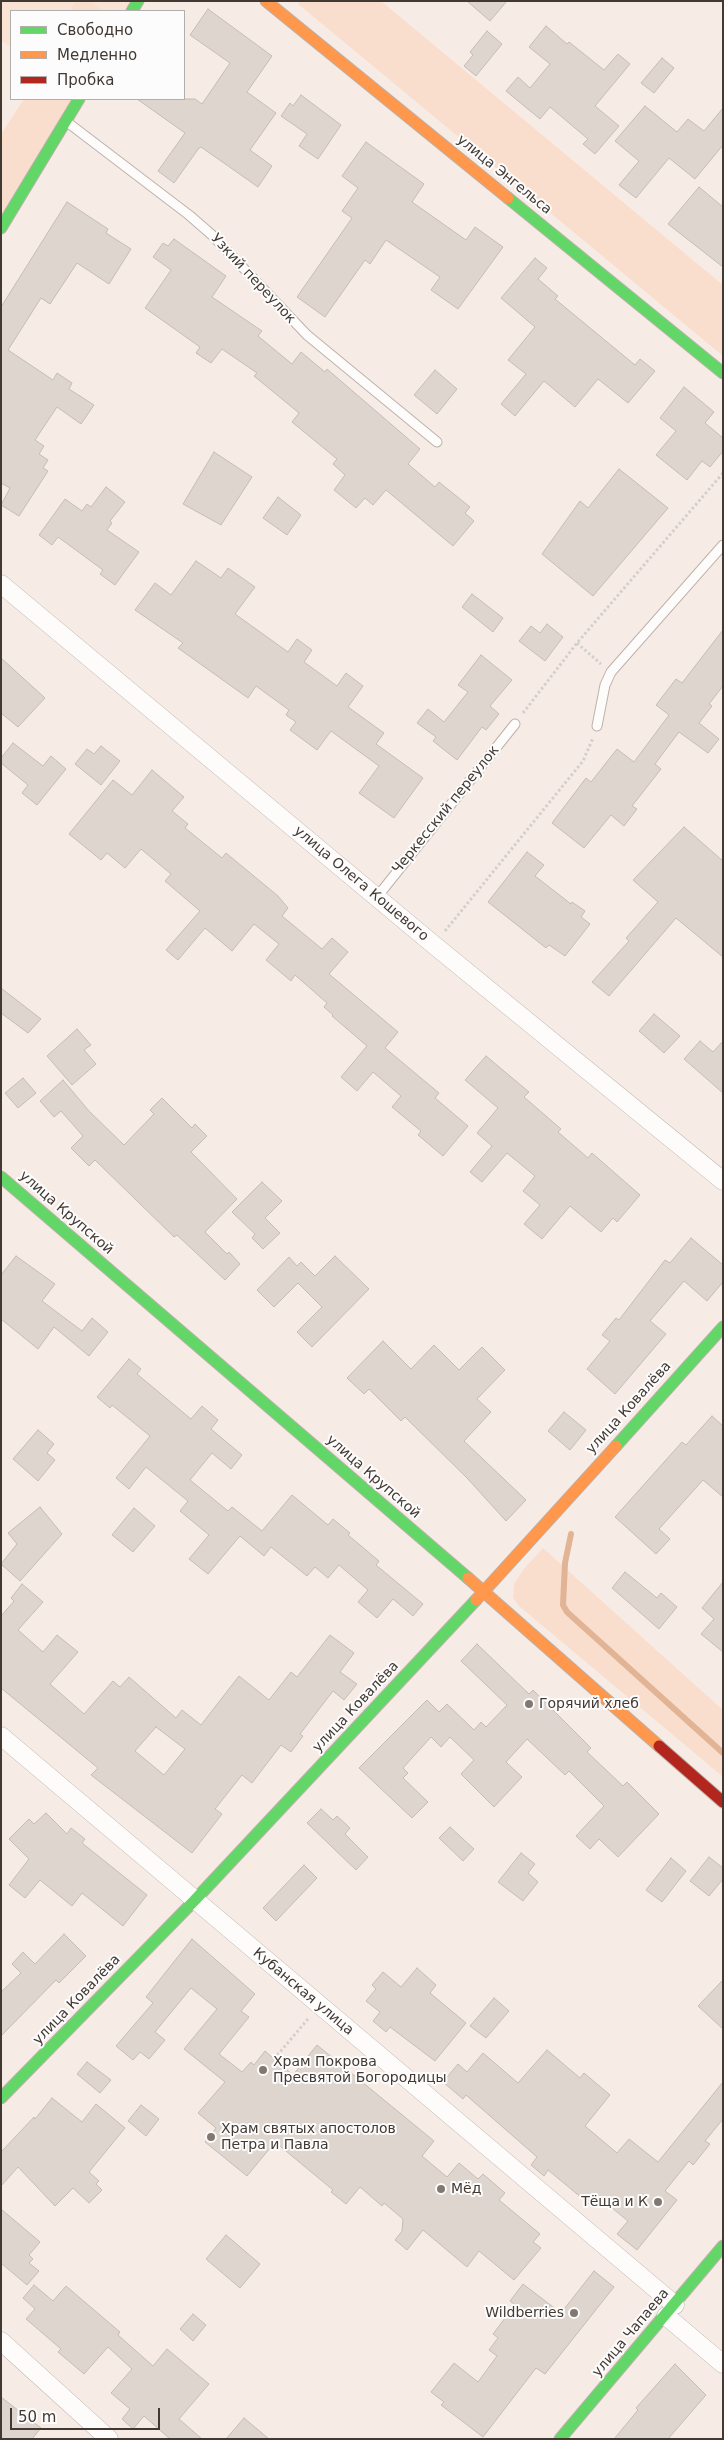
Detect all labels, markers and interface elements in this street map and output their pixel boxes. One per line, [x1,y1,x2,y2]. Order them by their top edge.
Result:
legend [10,10,185,100]
text: Свободно [57,21,133,39]
text: Медленно [57,46,137,64]
text: Пробка [57,71,114,89]
street label: улица Энгельса [453,132,555,218]
street label: Узкий переулок [207,231,299,327]
street label: Черкесский переулок [389,742,503,878]
street label: улица Олега Кошевого [290,823,432,945]
street label: улица Крупской [16,1168,116,1258]
street label: улица Ковалёва [583,1358,675,1458]
street label: улица Крупской [323,1432,423,1522]
street label: улица Ковалёва [309,1658,403,1756]
place label: Горячий хлеб [539,1696,639,1712]
marker: Горячий хлеб [523,1698,535,1710]
street label: Кубанская улица [249,1945,357,2039]
street label: улица Ковалёва [30,1952,124,2048]
place label: Храм Покрова Пресвятой Богородицы [273,2054,447,2086]
marker: Храм Покрова Пресвятой Богородицы [257,2064,269,2076]
place label: Храм святых апостолов Петра и Павла [221,2121,396,2154]
marker: Храм святых апостолов Петра и Павла [205,2131,217,2143]
place label: Мёд [451,2181,481,2197]
marker: Мёд [435,2183,447,2195]
place label: Тёща и К [581,2194,648,2210]
marker: Тёща и К [652,2196,664,2208]
street label: улица Чапаева [589,2285,673,2381]
place label: Wildberries [485,2305,564,2321]
marker: Wildberries [568,2307,580,2319]
scale bar [12,2398,162,2430]
text: 50 m [18,2408,56,2426]

